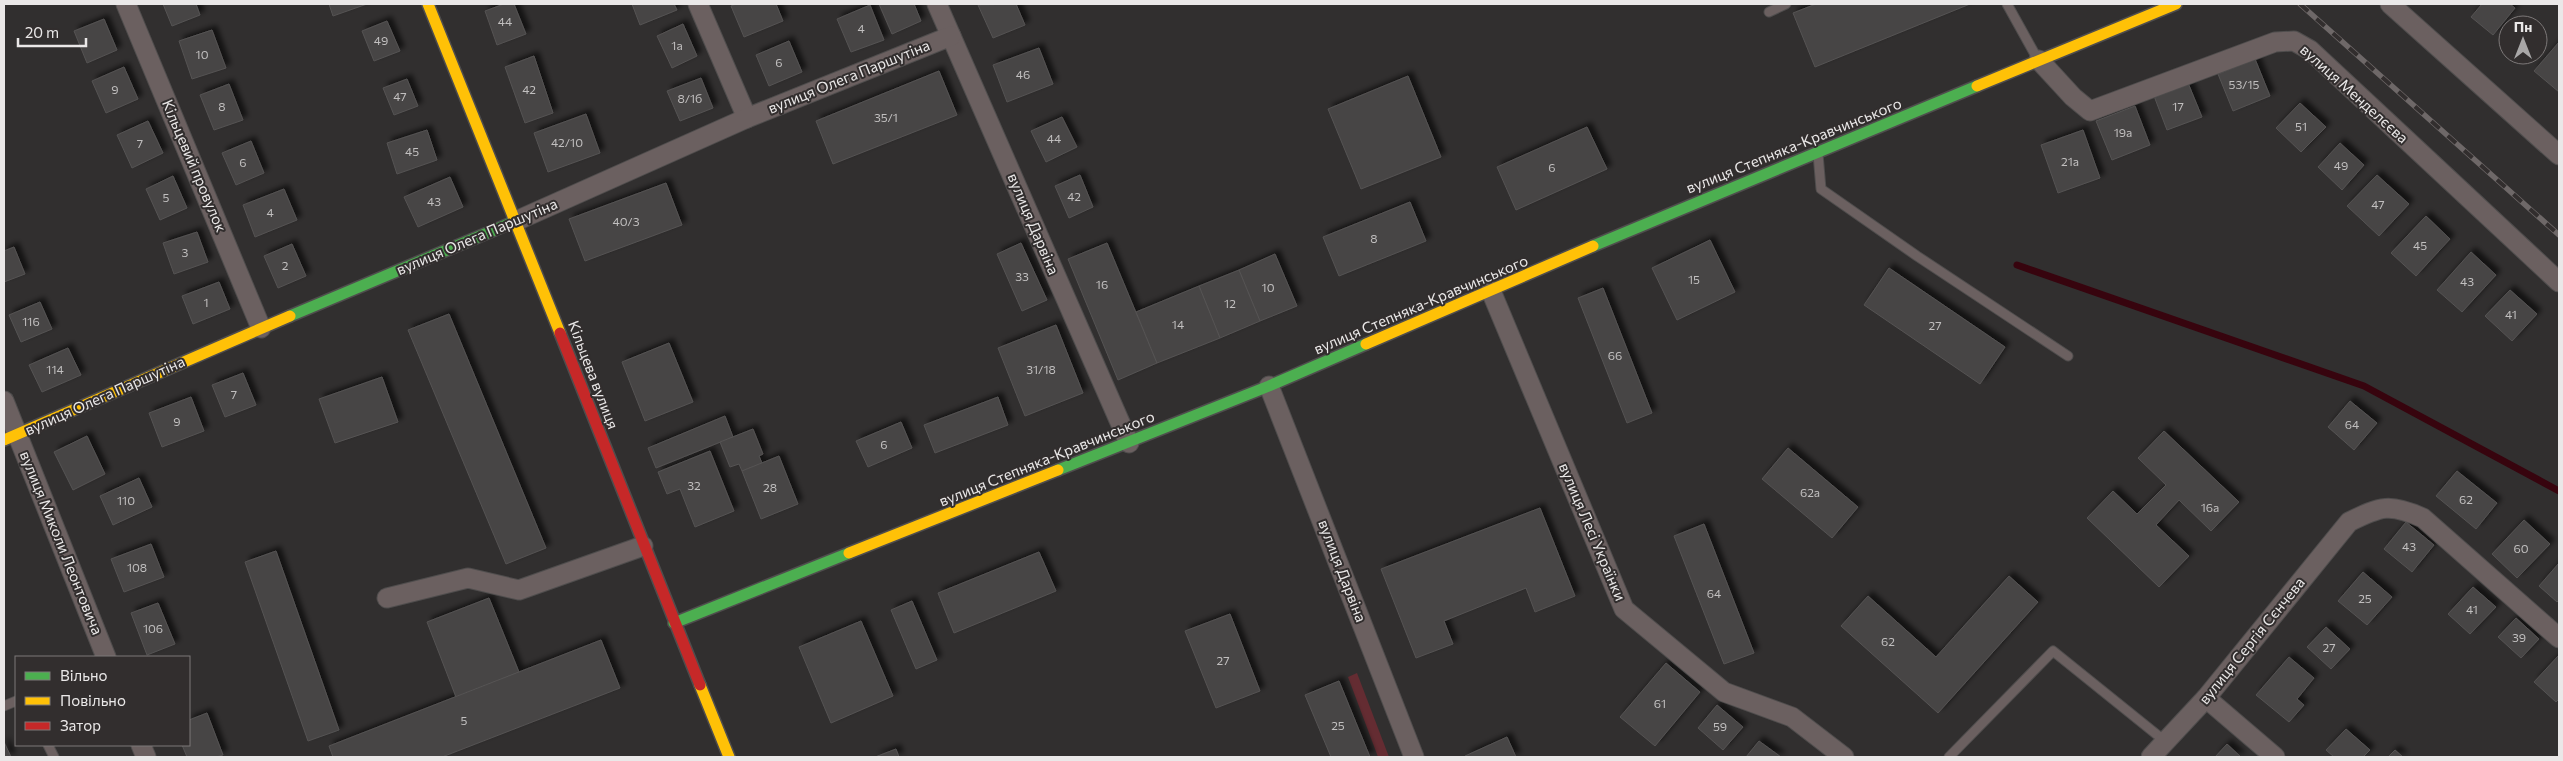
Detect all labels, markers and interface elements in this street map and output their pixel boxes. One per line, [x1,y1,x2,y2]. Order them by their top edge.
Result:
house number: 44 [498,14,512,28]
scale bar [18,15,85,47]
north arrow [2498,15,2548,65]
text: Пн [2514,18,2532,35]
house number: 4 [857,21,865,35]
text: 20 m [25,23,59,41]
house number: 49 [374,33,388,47]
street label: вулиця Олега Паршутіна [765,35,932,117]
house number: 1а [671,38,683,52]
street label: вулиця Менделєєва [2297,40,2412,146]
house number: 10 [196,47,209,61]
house number: 6 [775,55,783,69]
house number: 46 [1016,67,1030,81]
house number: 53/15 [2229,77,2260,91]
house number: 9 [111,82,119,96]
house number: 42 [522,82,536,96]
house number: 47 [393,89,407,103]
house number: 8/1б [678,91,702,105]
street label: вулиця Степняка-Кравчинського [1683,93,1904,197]
street label: Кільцевий провулок [159,97,231,235]
house number: 8 [218,99,226,113]
house number: 17 [2172,99,2184,113]
house number: 35/1 [874,110,898,124]
house number: 51 [2295,119,2307,133]
house number: 19а [2114,125,2132,139]
house number: 44 [1047,131,1061,145]
house number: 42/10 [551,135,583,149]
house number: 7 [137,136,143,150]
house number: 45 [405,144,419,158]
house number: 21а [2061,154,2079,168]
house number: 6 [239,155,247,169]
house number: 49 [2334,158,2348,172]
house number: 6 [1548,160,1556,174]
street label: вулиця Дарвіна [1004,170,1063,277]
house number: 42 [1067,189,1081,203]
house number: 5 [163,190,170,204]
street label: вулиця Олега Паршутіна [393,194,560,278]
house number: 43 [427,194,441,208]
house number: 47 [2371,197,2385,211]
house number: 4 [266,205,274,219]
house number: 40/3 [613,214,640,228]
house number: 8 [1370,231,1378,245]
house number: 45 [2413,238,2427,252]
house number: 3 [182,245,189,259]
street label: вулиця Степняка-Кравчинського [1311,251,1530,357]
house number: 2 [282,258,289,272]
house number: 33 [1015,269,1029,283]
house number: 15 [1688,272,1700,286]
house number: 43 [2460,274,2474,288]
house number: 16 [1096,277,1108,291]
house number: 10 [1262,280,1275,294]
house number: 1 [203,295,209,309]
house number: 12 [1224,296,1236,310]
house number: 41 [2505,307,2517,321]
house number: 116 [22,314,40,328]
house number: 14 [1172,317,1184,331]
street label: Кільцева вулиця [565,318,623,431]
house number: 27 [1929,318,1941,332]
house number: 66 [1608,348,1622,362]
street label: вулиця Олега Паршутіна [22,352,187,438]
house number: 114 [46,362,64,376]
house number: 31/18 [1026,362,1056,376]
house number: 7 [231,387,237,401]
street label: вулиця Степняка-Кравчинського [936,406,1157,510]
house number: 9 [173,414,181,428]
house number: 64 [2345,417,2359,431]
house number: 6 [880,437,888,451]
street label: вулиця Миколи Леонтовича [17,448,107,637]
street label: вулиця Лесі Українки [1556,460,1630,603]
house number: 32 [687,478,701,492]
house number: 28 [763,480,777,494]
house number: 62а [1800,485,1820,499]
house number: 62 [2459,492,2473,506]
house number: 110 [117,493,135,507]
house number: 16а [2201,500,2219,514]
street label: вулиця Дарвіна [1315,517,1371,624]
house number: 43 [2402,539,2416,553]
house number: 60 [2513,541,2529,555]
house number: 108 [127,560,147,574]
street label: вулиця Сергія Сєнчева [2195,573,2308,707]
house number: 64 [1707,586,1721,600]
house number: 25 [2358,591,2372,605]
house number: 41 [2466,602,2478,616]
house number: 106 [143,621,163,635]
house number: 39 [2512,630,2526,644]
house number: 62 [1881,634,1895,648]
house number: 27 [2323,640,2335,654]
house number: 27 [1217,653,1229,667]
legend [15,656,190,746]
text: Вільно [60,666,107,684]
text: Повільно [60,691,126,709]
house number: 61 [1654,696,1666,710]
house number: 5 [461,713,468,727]
text: Затор [60,716,101,734]
house number: 25 [1331,718,1345,732]
house number: 59 [1713,719,1727,733]

